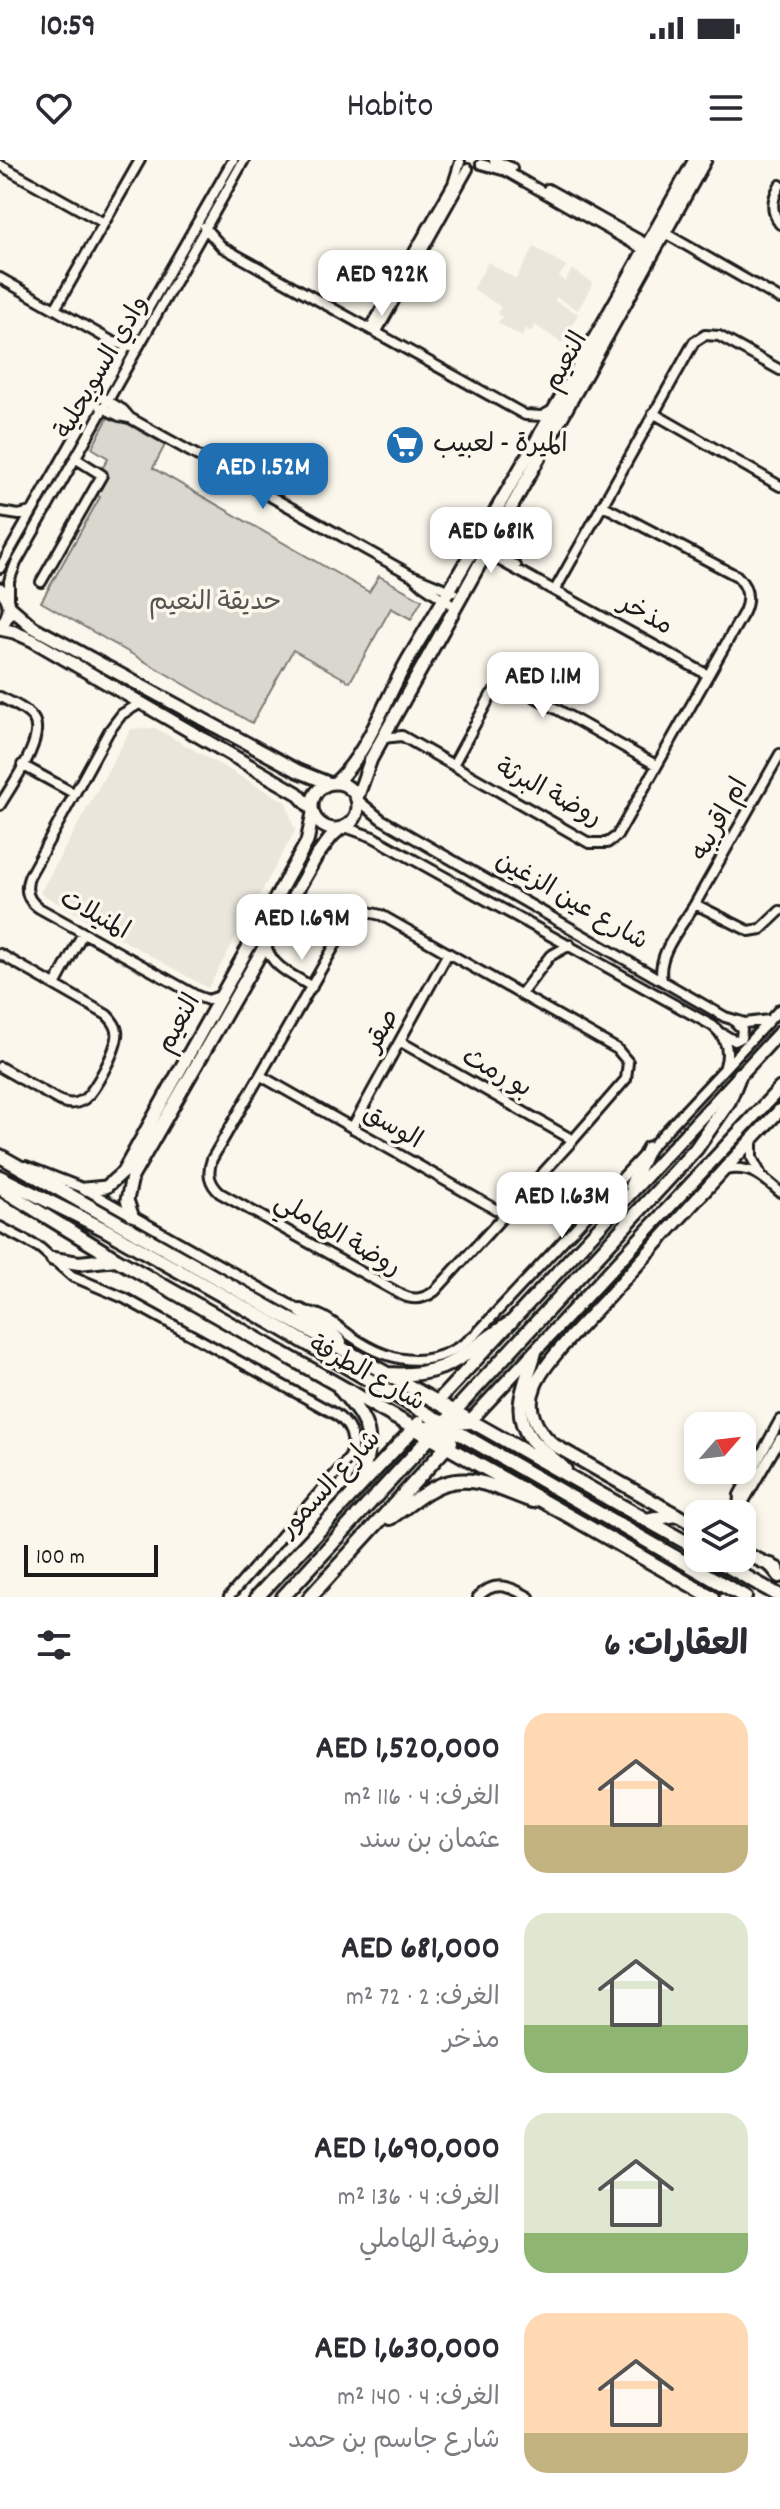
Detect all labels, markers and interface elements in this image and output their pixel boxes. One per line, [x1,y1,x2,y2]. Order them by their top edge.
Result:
text: 10:59 [40,7,96,50]
text: Habito [347,82,433,134]
icon: heart [32,86,76,130]
icon: menu [704,86,748,130]
pin: AED 922K [299,250,465,318]
text: AED 922K [336,257,428,294]
street label: وادي السويحلية [47,289,159,447]
street label: النعيم [536,326,598,398]
supermarket icon: الميرة - لعبيب [384,424,426,466]
place label: الميرة - لعبيب [433,427,568,464]
pin: AED 1.52M [171,443,355,511]
text: AED 1.52M [216,450,310,487]
pin: AED 681K [408,507,574,575]
text: AED 681K [448,514,534,551]
park label: حديقة النعيم [149,585,281,622]
street label: مذخر [609,585,679,646]
pin: AED 1.1M [460,652,626,720]
text: AED 1.1M [505,659,581,696]
street label: روضة البرثة [488,750,608,838]
street label: ام اقريبه [683,772,759,868]
street label: شارع عين الزغين [488,843,654,961]
street label: المنيلات [52,882,136,950]
pin: AED 1.69M [210,894,394,962]
text: AED 1.69M [254,901,350,938]
street label: النعيم [149,988,211,1060]
street label: صقر [355,1003,410,1061]
street label: بو رمث [454,1040,538,1108]
street label: الوسق [355,1096,429,1160]
pin: AED 1.63M [470,1172,654,1240]
text: AED 1.63M [515,1179,609,1216]
street label: روضة الهاملي [266,1185,407,1288]
street label: شارع الطرفة [301,1328,431,1422]
north arrow [684,1412,756,1484]
map controls [684,1412,756,1572]
street label: شارع السمور [270,1423,391,1548]
button: layers [684,1500,756,1572]
scale bar [24,1541,158,1577]
text: 100 m [36,1543,85,1574]
icon: filters [32,1623,76,1667]
text: العقارات: 6 [604,1623,748,1672]
text: AED 1,520,000 [316,1726,500,1775]
icon: home [588,1745,684,1841]
text: الغرف: 4 · 116 m² [344,1780,500,1817]
text: عثمان بن سند [359,1823,500,1860]
text: AED 681,000 [341,1926,500,1975]
icon: home [588,1945,684,2041]
text: الغرف: 2 · 72 m² [346,1980,500,2017]
text: مذخر [443,2023,500,2060]
text: AED 1,690,000 [314,2126,500,2175]
icon: home [588,2145,684,2241]
text: الغرف: 4 · 136 m² [338,2180,500,2217]
text: روضة الهاملي [359,2223,500,2260]
text: AED 1,630,000 [314,2326,500,2375]
icon: home [588,2345,684,2441]
text: الغرف: 4 · 140 m² [337,2380,500,2417]
text: شارع جاسم بن حمد [288,2423,500,2460]

